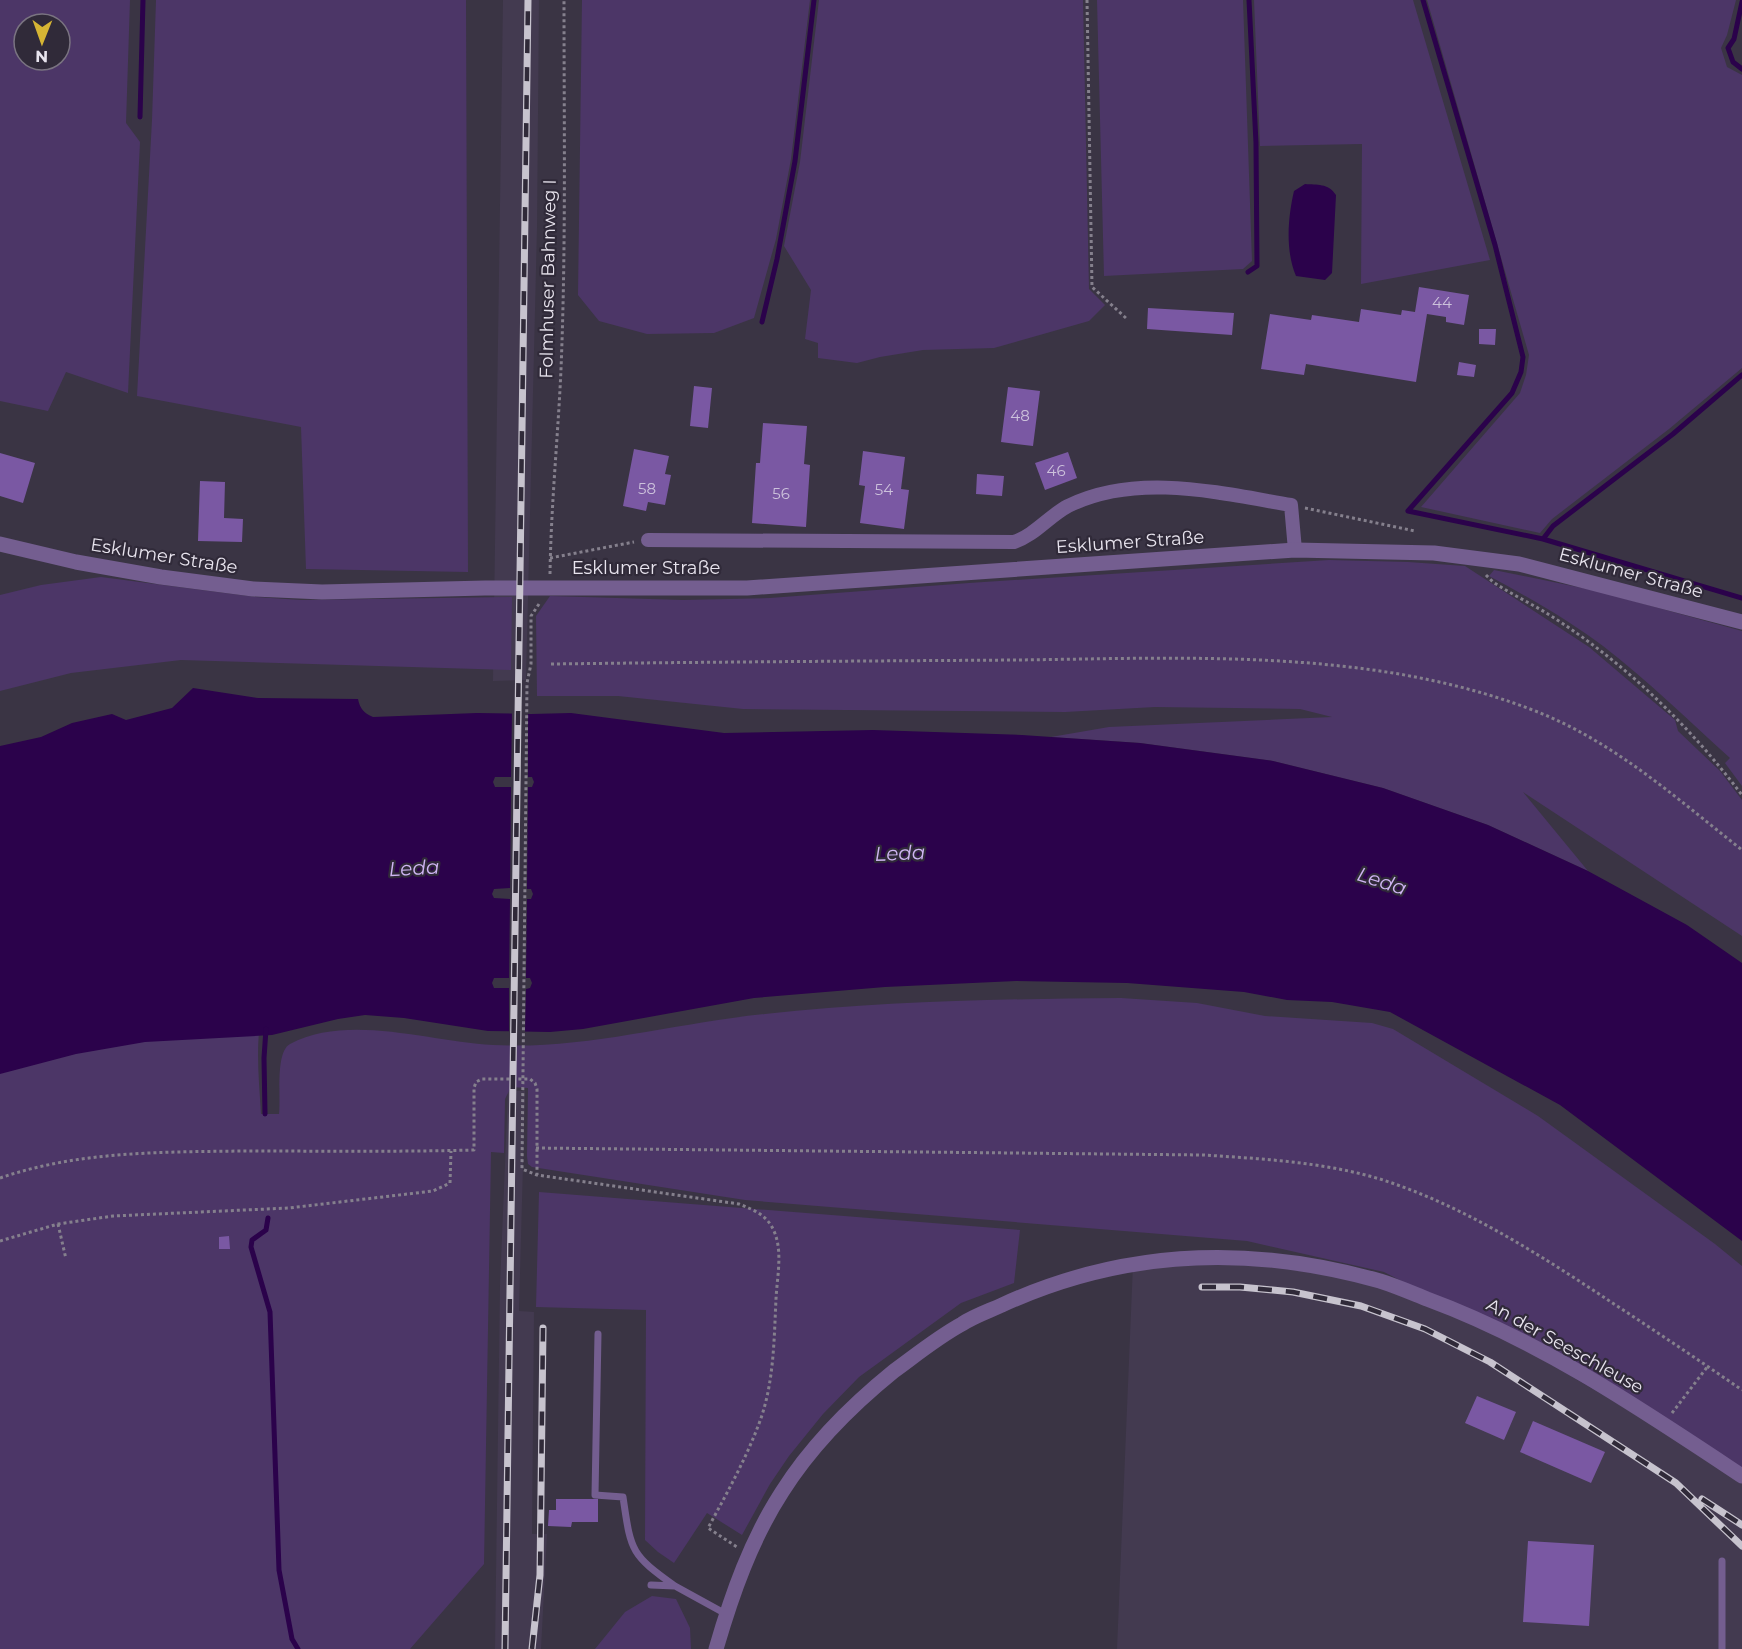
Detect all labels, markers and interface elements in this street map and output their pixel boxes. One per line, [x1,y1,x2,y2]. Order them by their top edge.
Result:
north arrow [12,12,72,72]
text: N [35,47,48,66]
street label: Folmhuser Bahnweg I [535,179,561,379]
house number: 44 [1432,293,1452,312]
house number: 48 [1010,406,1030,425]
house number: 46 [1046,461,1066,480]
house number: 58 [638,479,656,498]
house number: 54 [875,480,893,499]
house number: 56 [772,484,790,503]
street label: Esklumer Straße [1055,526,1205,558]
street label: Esklumer Straße [89,534,239,579]
street label: Esklumer Straße [1556,543,1706,603]
street label: Esklumer Straße [572,557,720,579]
water label: Leda [874,840,926,866]
water label: Leda [388,855,440,881]
water label: Leda [1354,862,1410,900]
street label: An der Seeschleuse [1483,1294,1647,1398]

